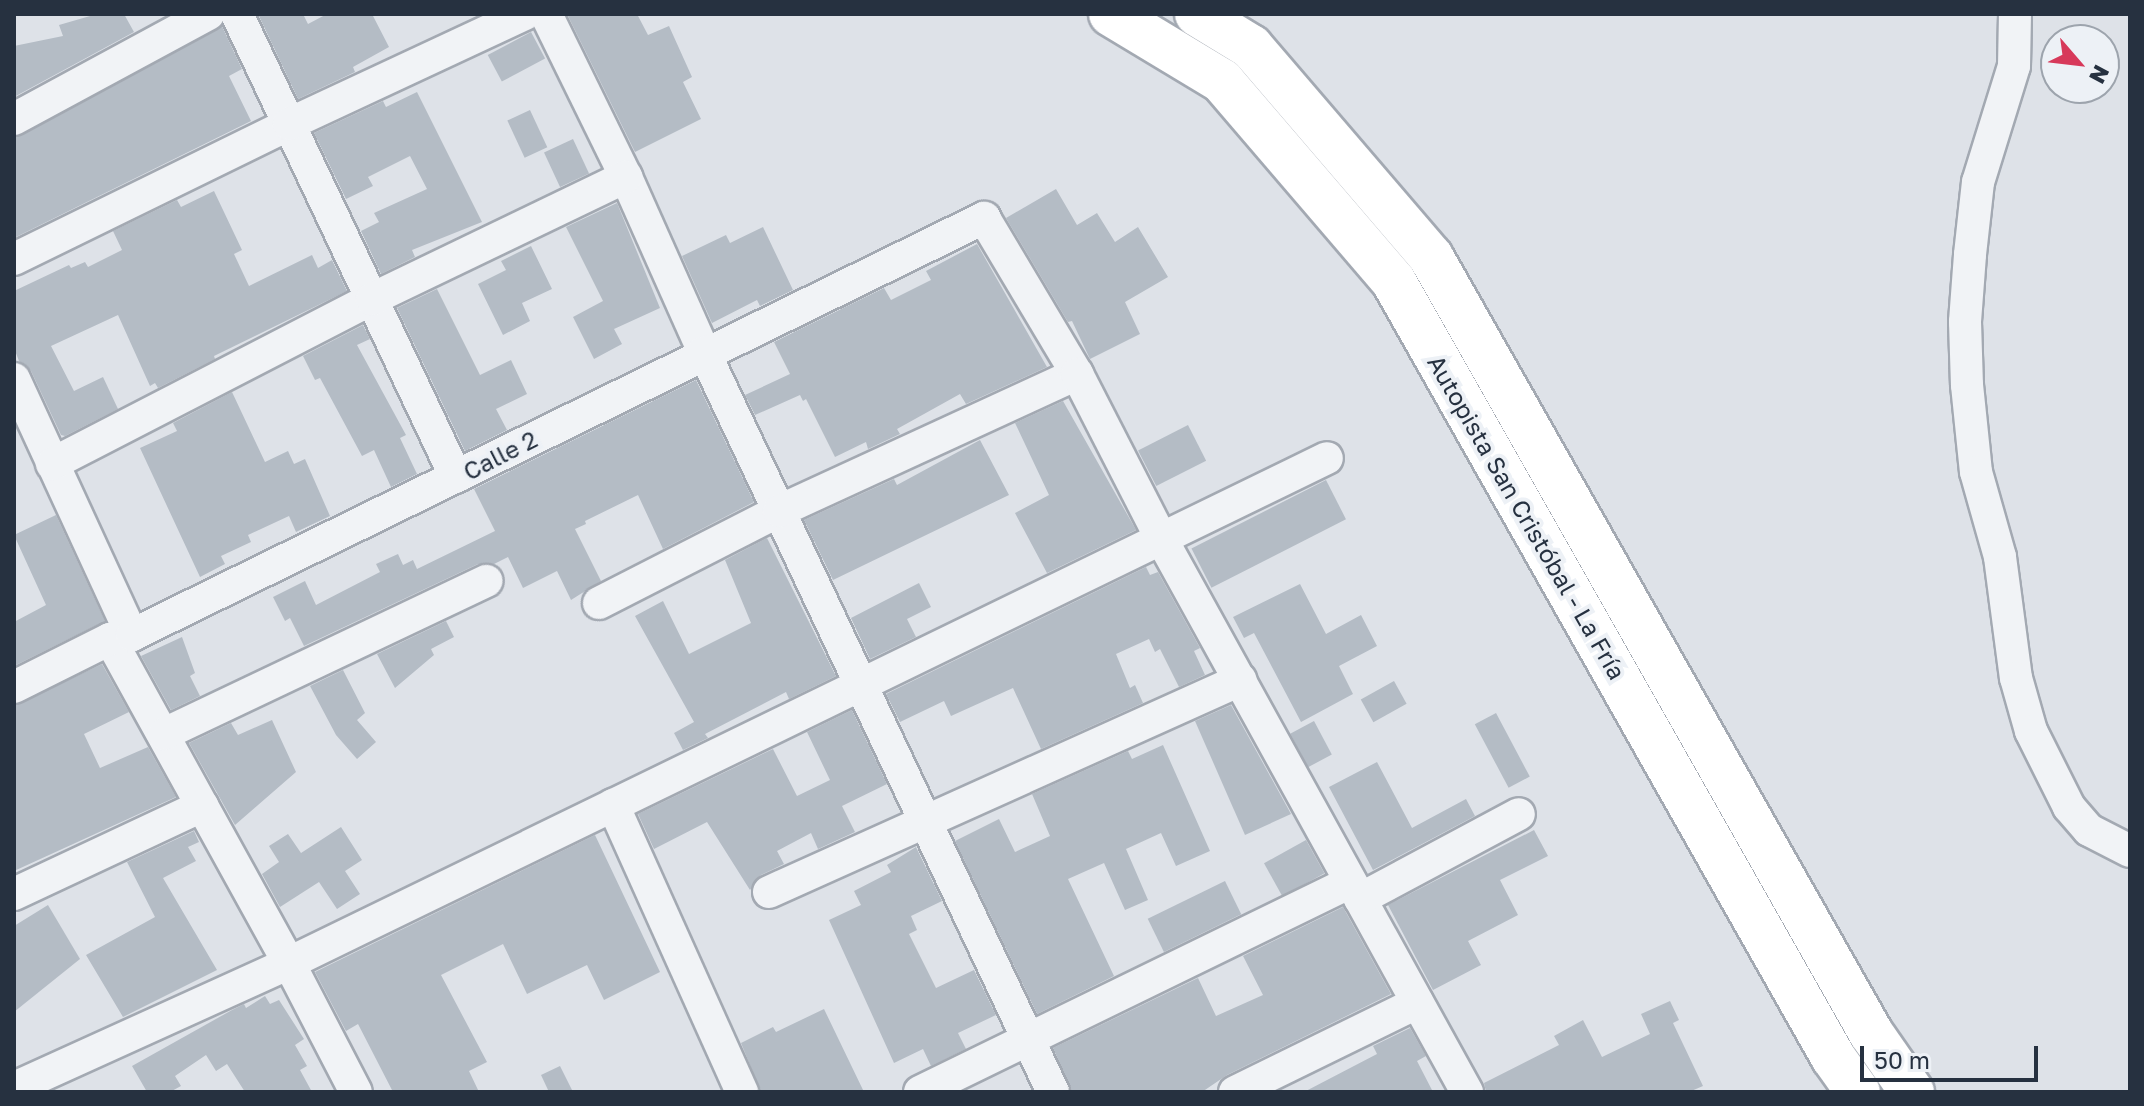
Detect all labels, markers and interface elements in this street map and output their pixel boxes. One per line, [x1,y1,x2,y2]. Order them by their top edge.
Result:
north arrow [2040,24,2120,104]
text: N [2084,61,2116,88]
street label: Autopista San Cristóbal - La Fría [1422,350,1632,684]
street label: Calle 2 [458,424,542,486]
scale bar [1864,1030,2042,1080]
text: 50 m [1874,1045,1930,1074]

